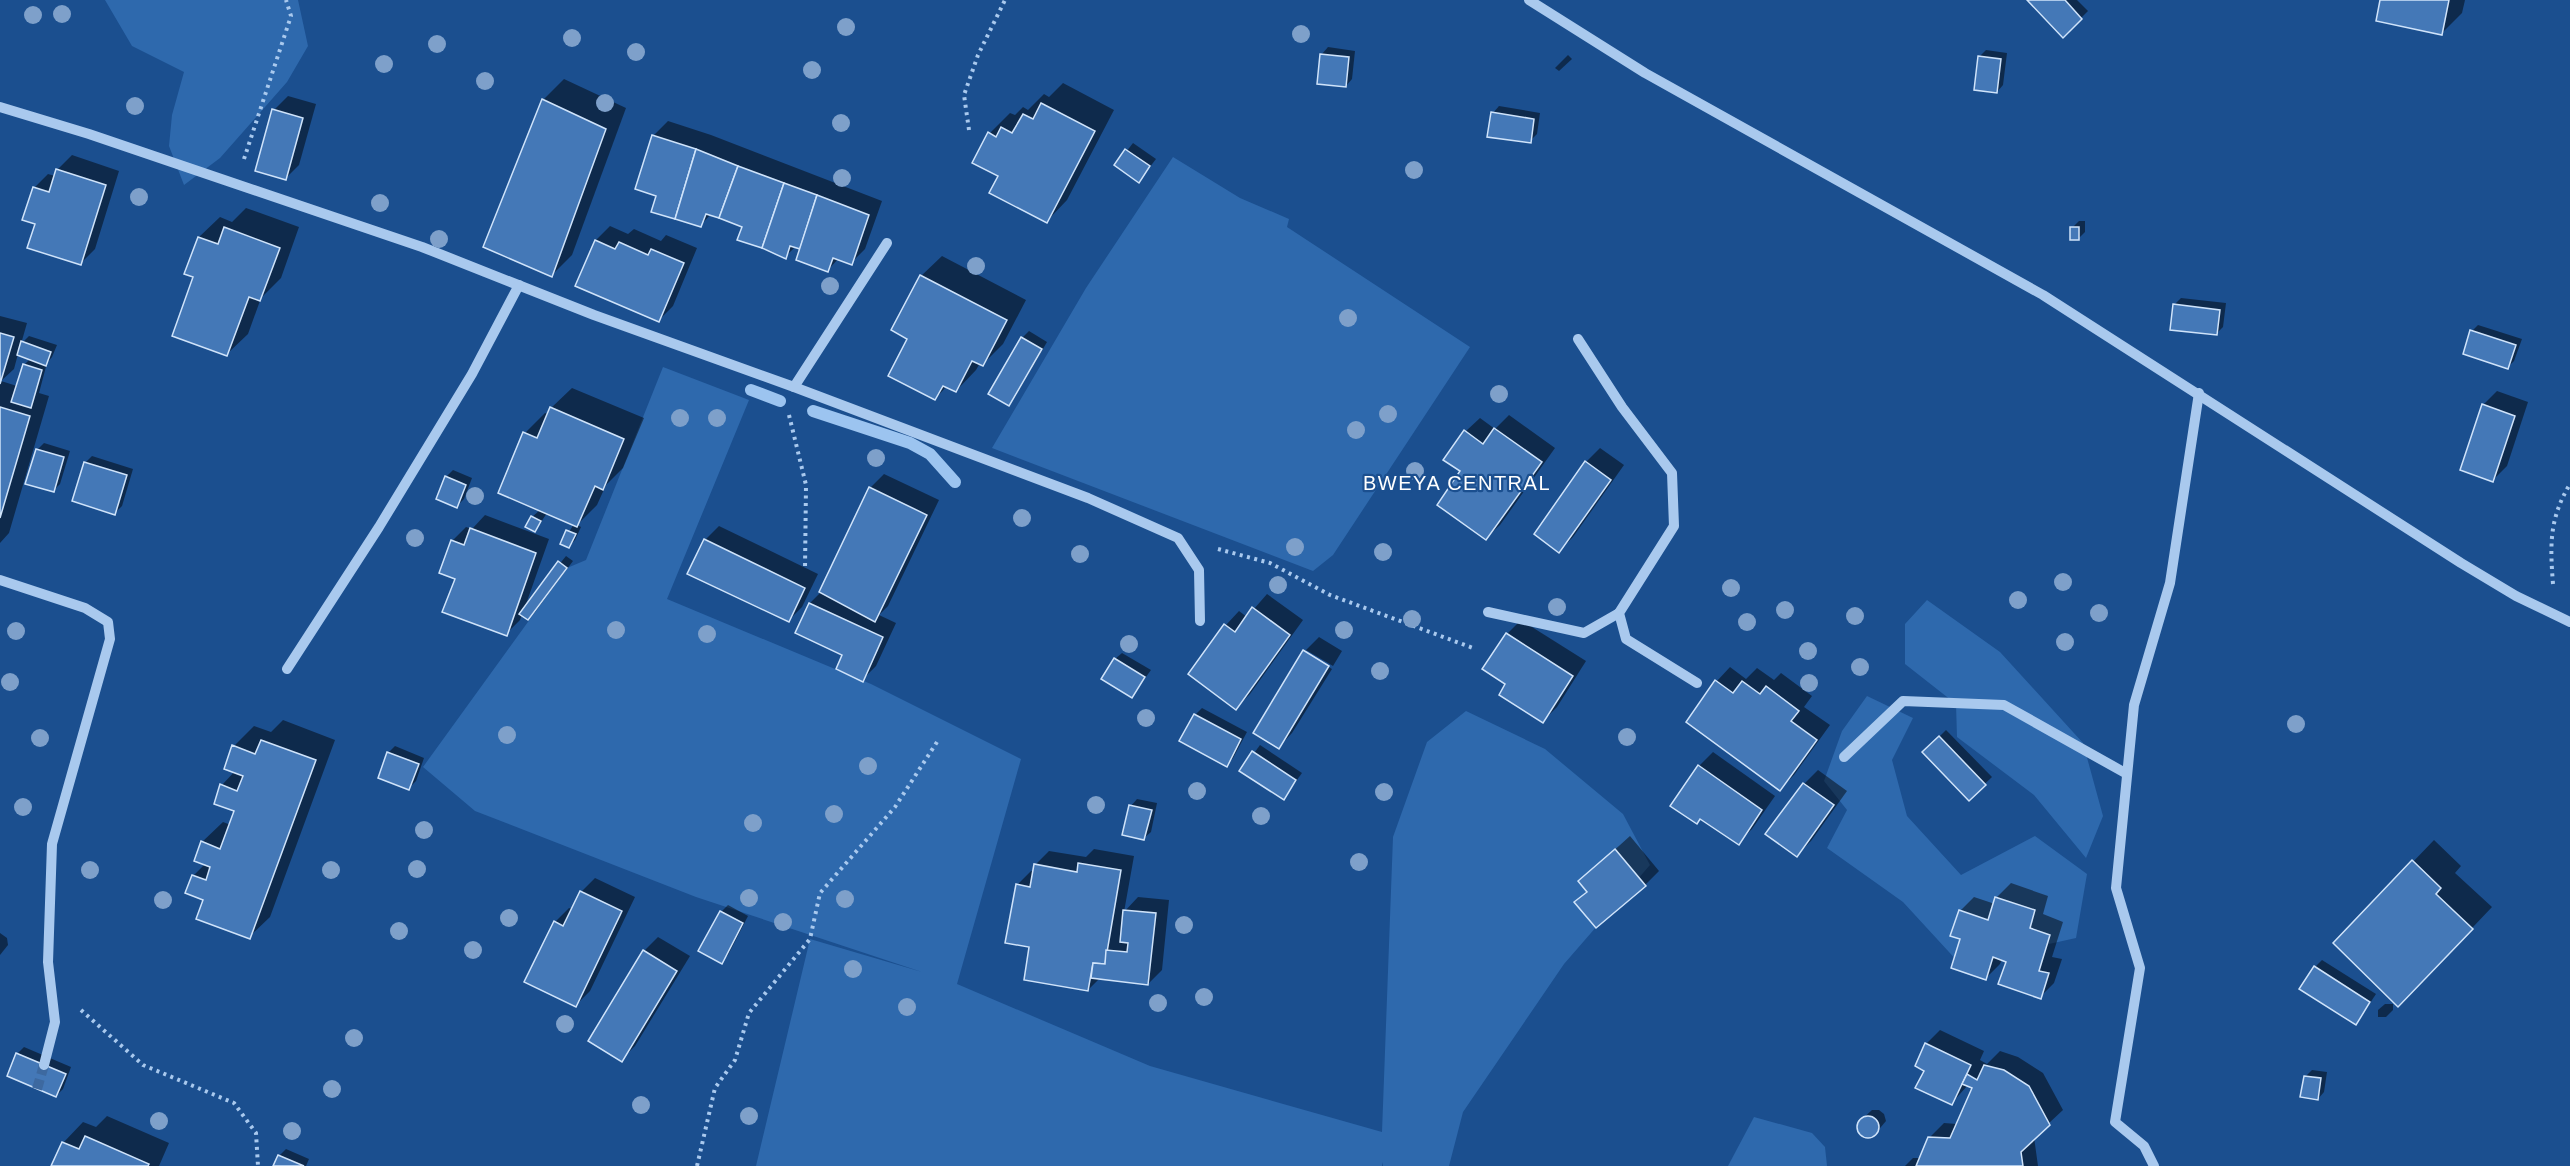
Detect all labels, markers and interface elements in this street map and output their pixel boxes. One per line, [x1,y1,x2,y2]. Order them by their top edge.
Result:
district label: BWEYA CENTRAL [1363,472,1551,494]

